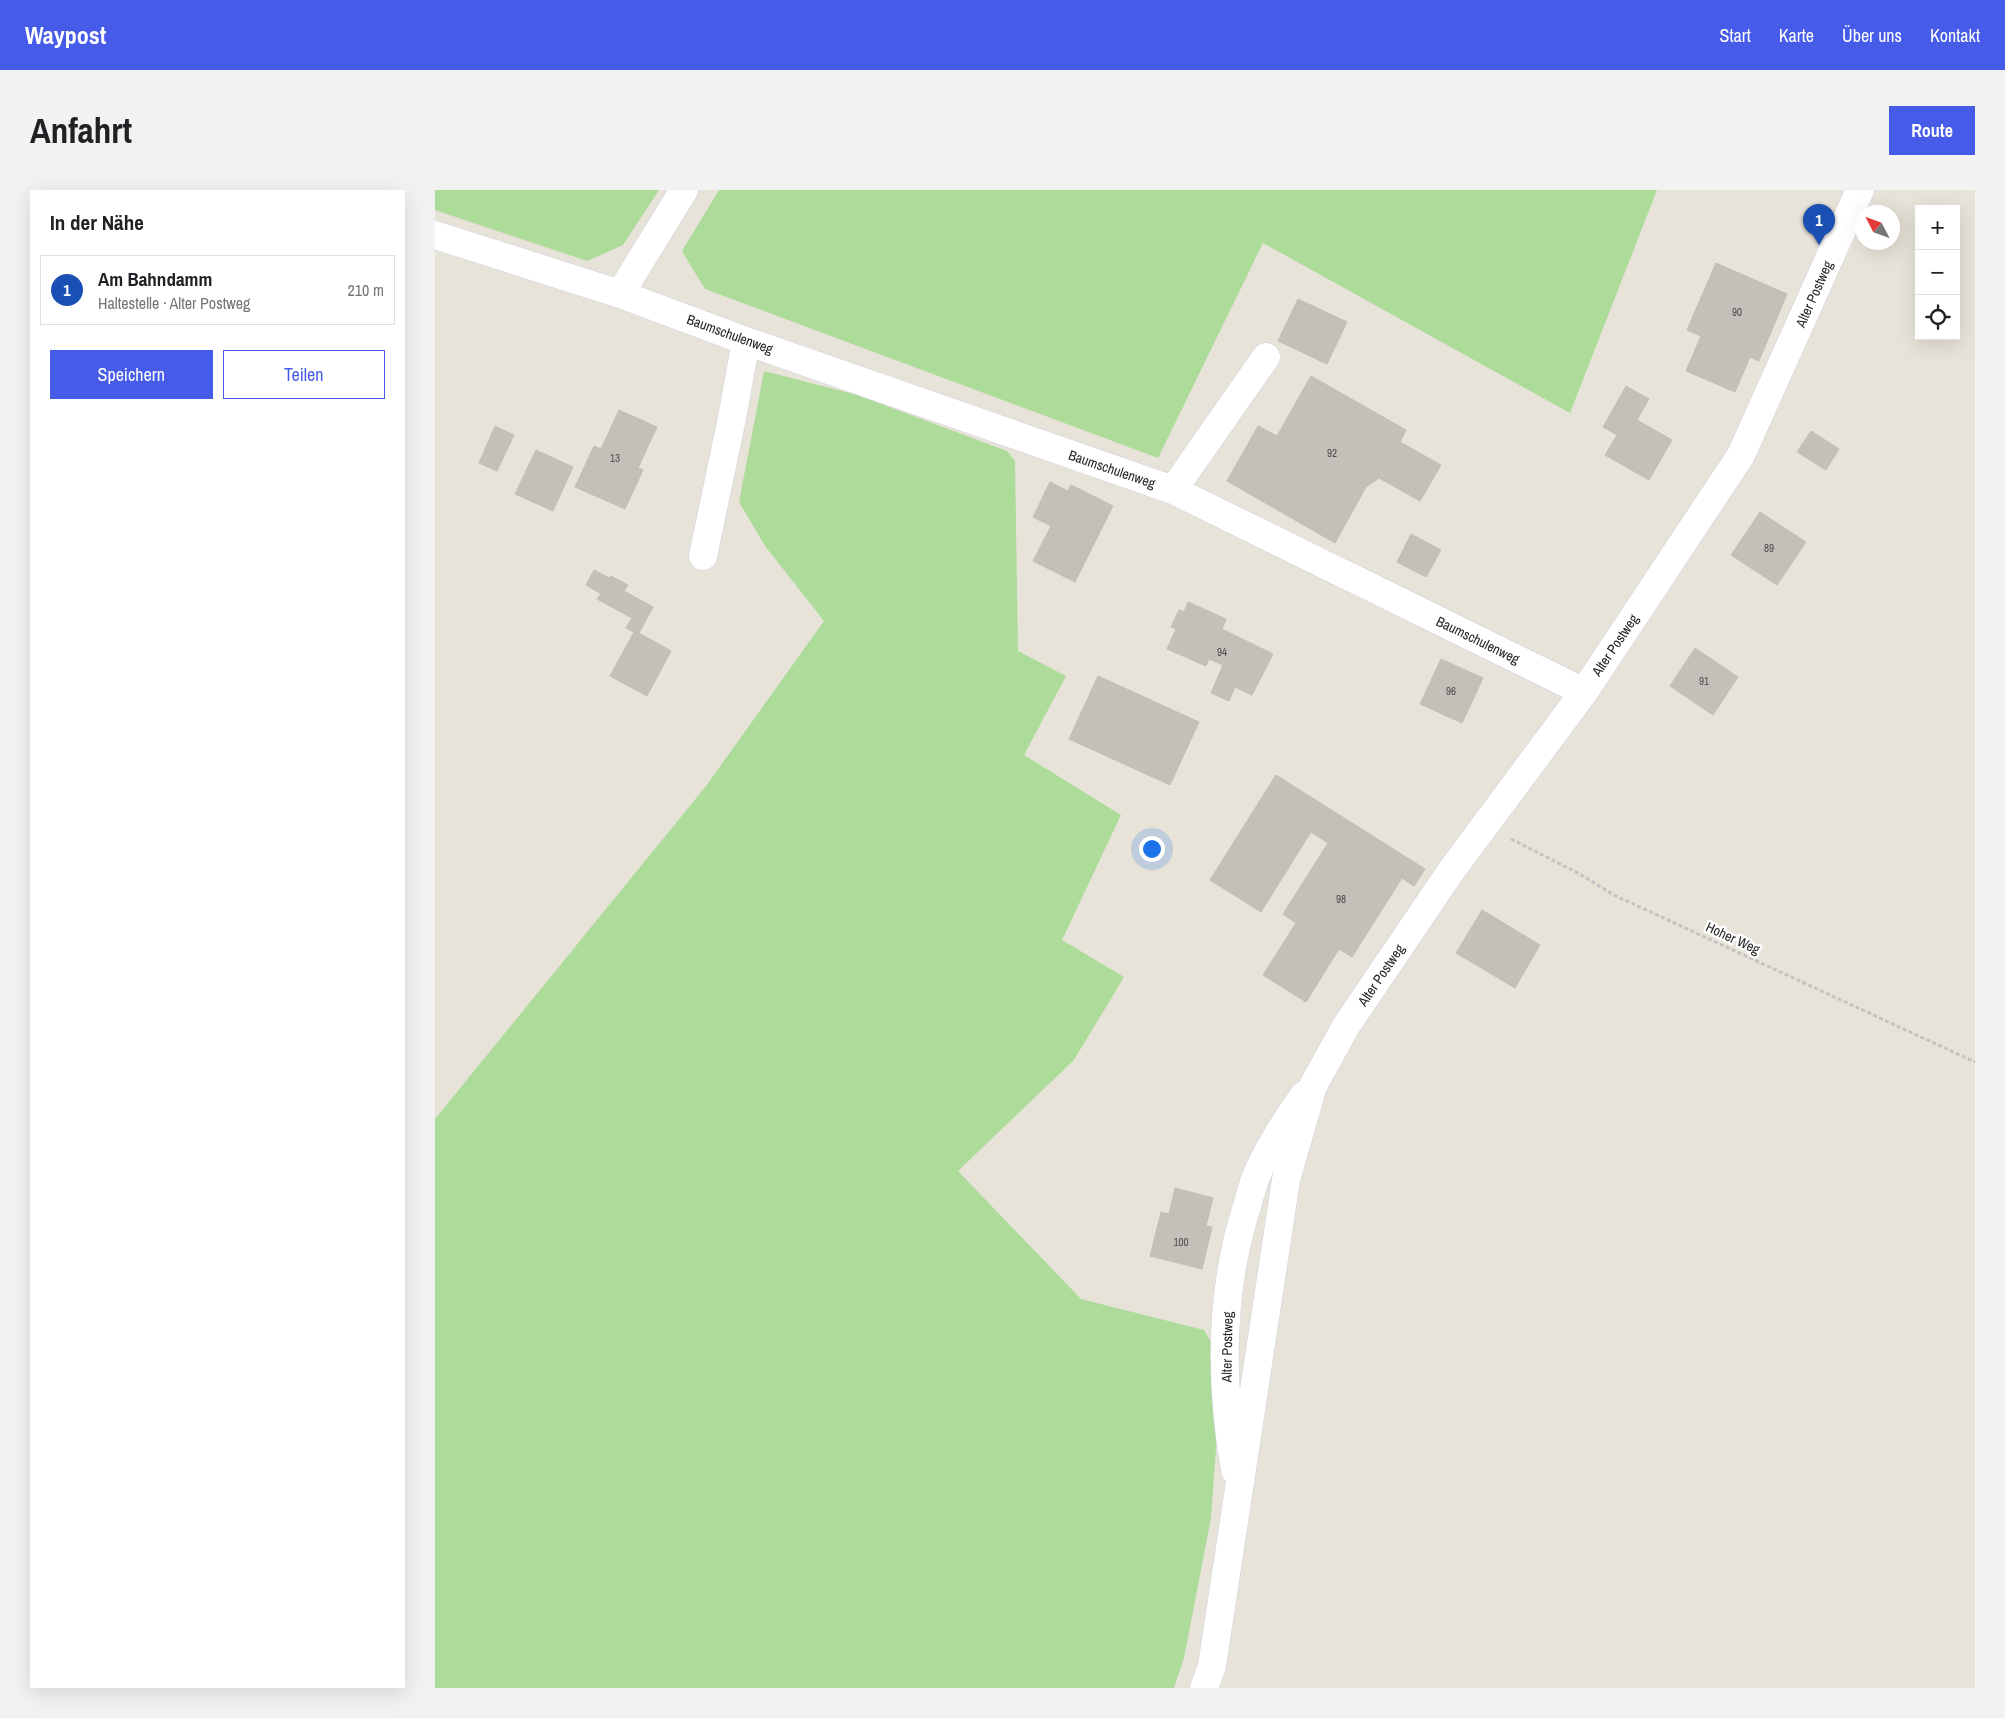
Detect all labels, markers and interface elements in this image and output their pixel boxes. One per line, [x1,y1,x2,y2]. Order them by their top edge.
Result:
text: Waypost [25,19,106,51]
text: Start [1720,23,1751,48]
text: Karte [1779,23,1814,48]
text: Über uns [1842,23,1902,48]
text: Kontakt [1930,23,1980,48]
button: Route [1889,106,1975,155]
text: Anfahrt [30,107,132,154]
pin: 1 [1803,204,1835,245]
north arrow [1855,205,1900,250]
map controls [1915,205,1960,340]
button: + [1915,205,1960,250]
text: In der Nähe [50,208,144,237]
button: − [1915,250,1960,295]
street label: Alter Postweg [1791,257,1837,331]
text: Am Bahndamm [98,266,212,292]
text: 1 [63,279,71,301]
text: 210 m [348,279,384,301]
text: Haltestelle · Alter Postweg [98,292,250,314]
button: locate [1915,295,1960,340]
house number: 90 [1732,305,1742,319]
street label: Baumschulenweg [684,310,776,358]
button: Speichern [50,350,213,399]
button: Teilen [223,350,385,399]
street label: Baumschulenweg [1066,446,1158,492]
house number: 92 [1327,446,1337,460]
house number: 13 [610,451,620,465]
house number: 89 [1764,541,1774,555]
street label: Alter Postweg [1587,610,1643,680]
street label: Baumschulenweg [1433,612,1523,668]
house number: 94 [1217,645,1227,659]
house number: 91 [1699,674,1709,688]
house number: 96 [1446,684,1456,698]
your location [1139,836,1165,862]
house number: 98 [1336,892,1346,906]
street label: Hoher Weg [1703,918,1764,959]
street label: Alter Postweg [1353,940,1409,1010]
house number: 100 [1173,1235,1189,1249]
street label: Alter Postweg [1217,1311,1237,1384]

